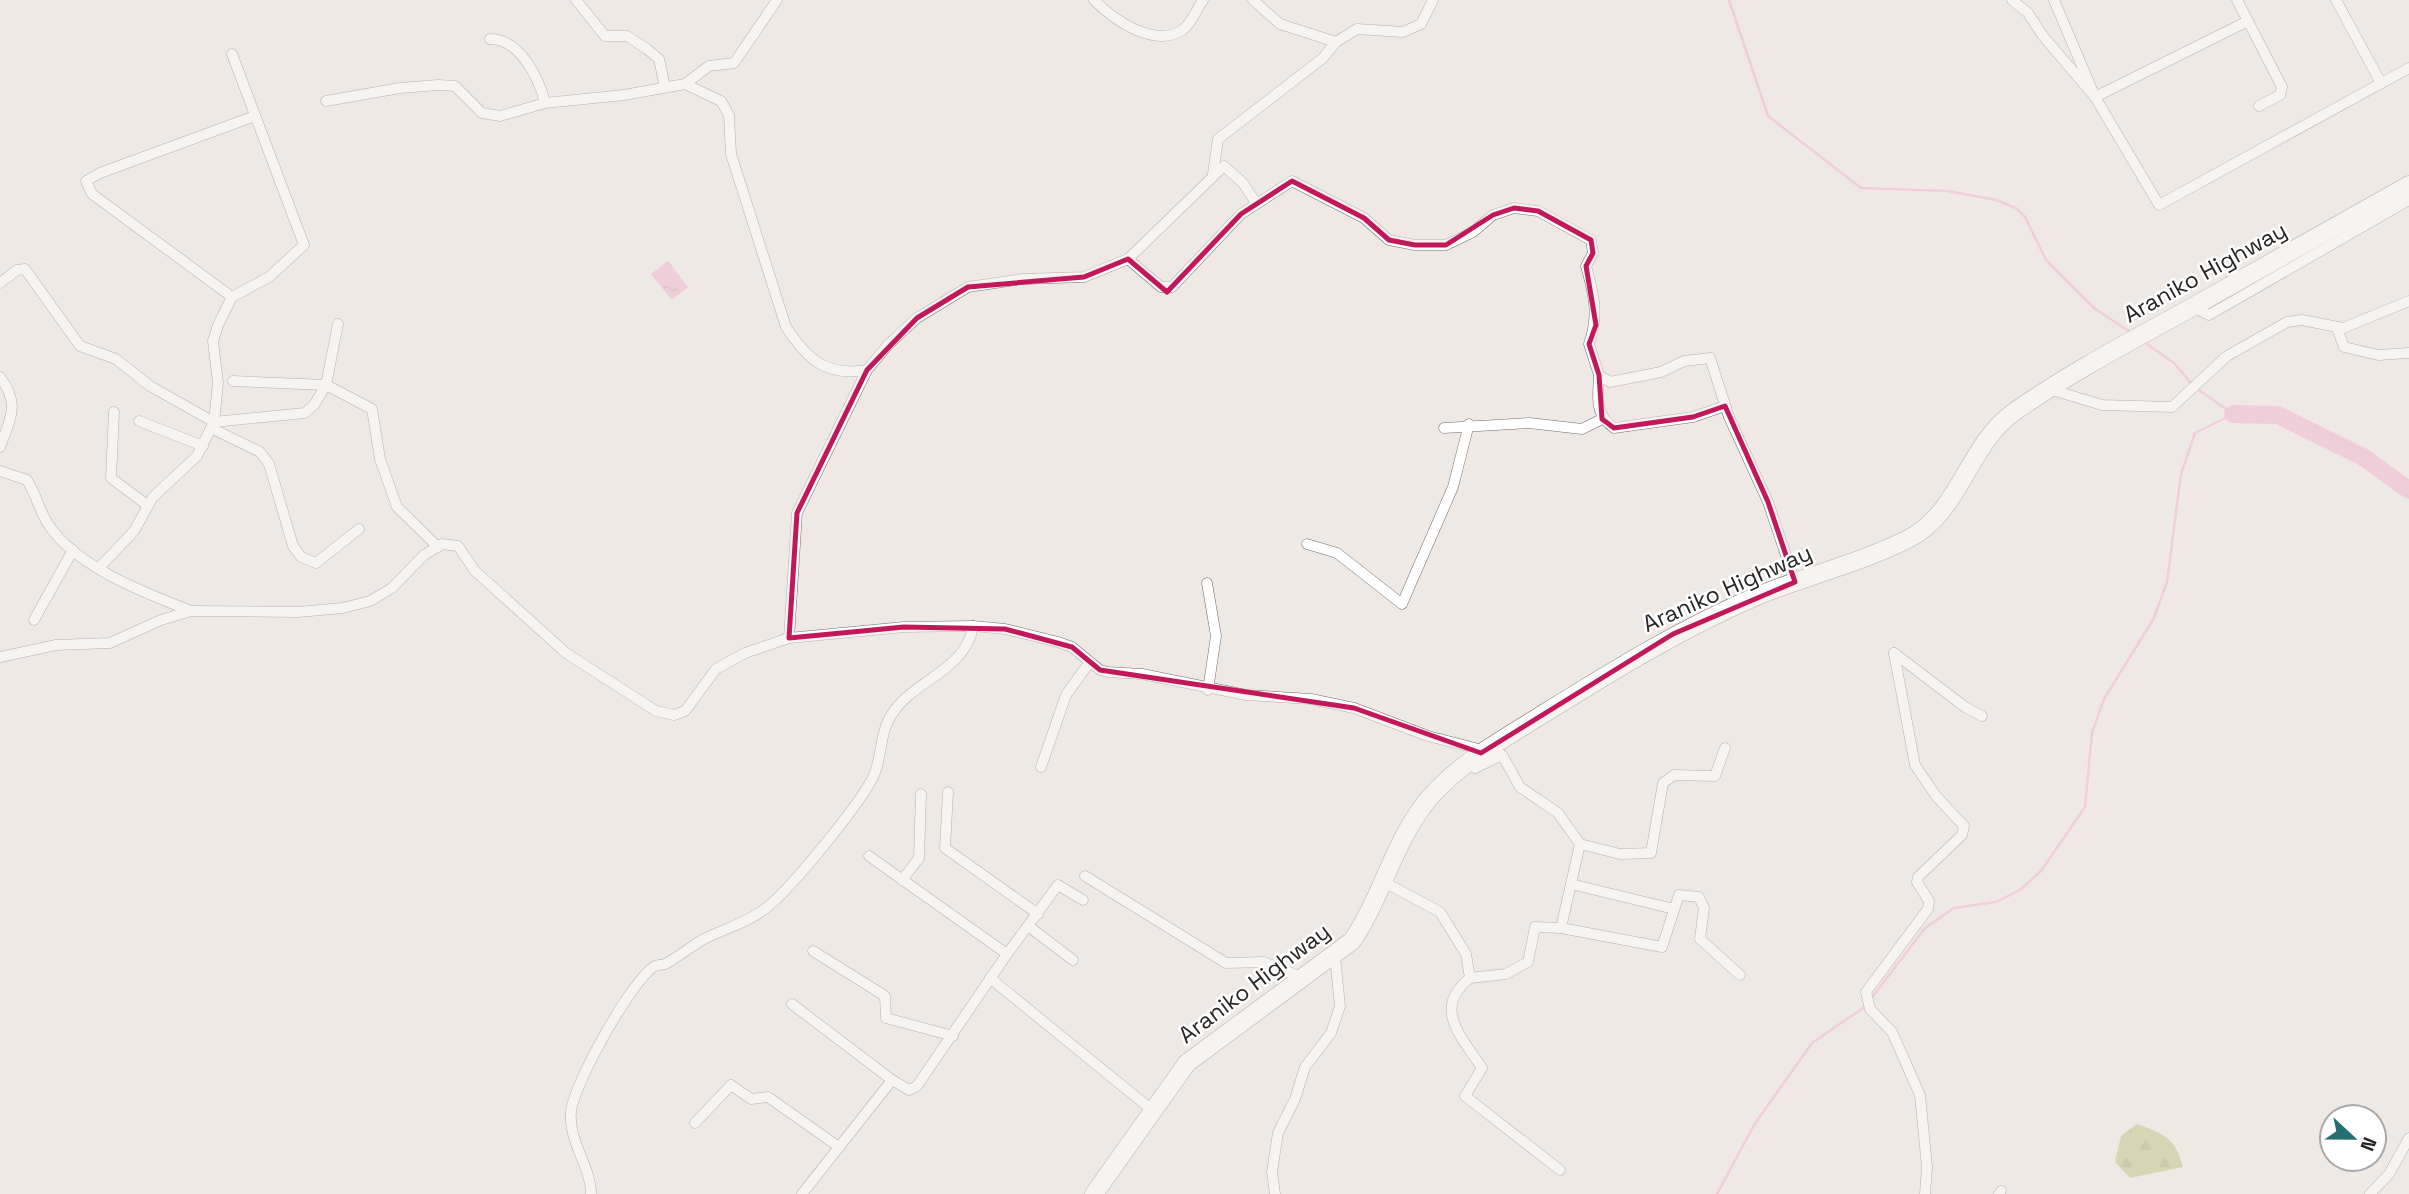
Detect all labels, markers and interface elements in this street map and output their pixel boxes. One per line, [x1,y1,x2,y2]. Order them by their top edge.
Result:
street label: Araniko Highway [2118,215,2292,329]
street label: Araniko Highway [1638,537,1816,639]
street label: Araniko Highway [1172,916,1336,1050]
north arrow [2318,1103,2388,1173]
text: N [2354,1134,2382,1155]

